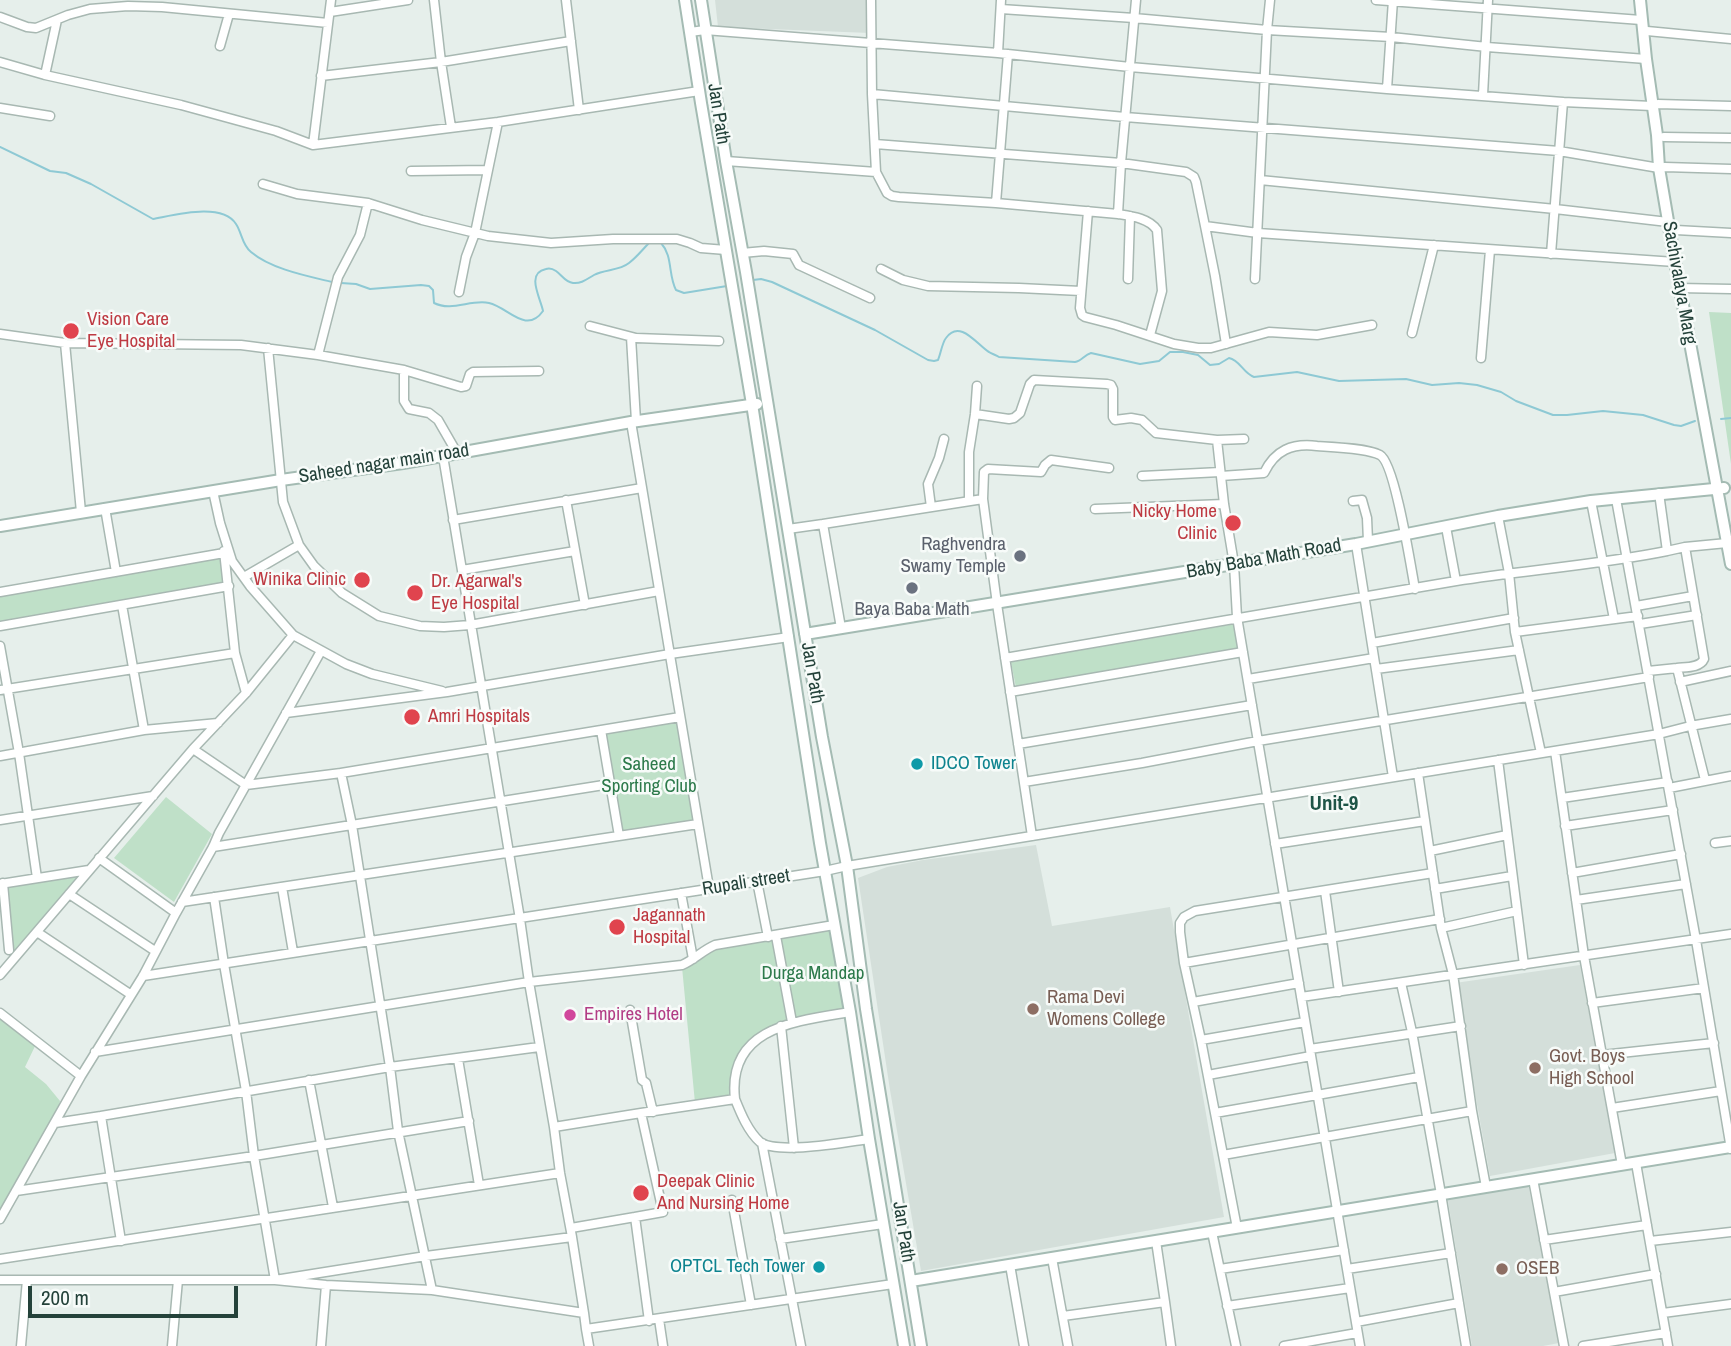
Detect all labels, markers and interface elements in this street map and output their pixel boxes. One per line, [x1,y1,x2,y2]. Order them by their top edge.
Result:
street label: Jan Path [702,82,734,146]
street label: Sachivalaya Marg [1657,220,1701,346]
place label: Vision Care Eye Hospital [87,309,175,353]
marker: Vision Care Eye Hospital [61,321,81,341]
street label: Saheed nagar main road [297,439,471,489]
place label: Nicky Home Clinic [1132,501,1217,545]
marker: Nicky Home Clinic [1223,513,1243,533]
place label: Raghvendra Swamy Temple [900,534,1006,578]
street label: Baby Baba Math Road [1185,534,1343,584]
marker: Raghvendra Swamy Temple [1012,548,1028,564]
place label: Winika Clinic [253,569,346,591]
marker: Winika Clinic [352,570,372,590]
place label: Dr. Agarwal's Eye Hospital [431,571,522,615]
marker: Baya Baba Math [904,580,920,596]
marker: Dr. Agarwal's Eye Hospital [405,583,425,603]
place label: Baya Baba Math [854,599,970,621]
street label: Jan Path [795,641,829,705]
place label: Amri Hospitals [428,706,530,728]
marker: Amri Hospitals [402,707,422,727]
place label: IDCO Tower [931,753,1016,775]
park label: Saheed Sporting Club [601,754,697,798]
marker: IDCO Tower [909,756,925,772]
district label: Unit-9 [1310,791,1358,817]
street label: Rupali street [701,865,791,901]
place label: Jagannath Hospital [633,905,706,949]
marker: Jagannath Hospital [607,917,627,937]
park label: Durga Mandap [761,963,865,985]
place label: Rama Devi Womens College [1047,987,1165,1031]
marker: Rama Devi Womens College [1025,1001,1041,1017]
place label: Empires Hotel [584,1004,683,1026]
marker: Empires Hotel [562,1007,578,1023]
place label: Govt. Boys High School [1549,1046,1634,1090]
marker: Govt. Boys High School [1527,1060,1543,1076]
place label: Deepak Clinic And Nursing Home [657,1171,789,1215]
marker: Deepak Clinic And Nursing Home [631,1183,651,1203]
street label: Jan Path [887,1200,919,1264]
place label: OPTCL Tech Tower [670,1256,805,1278]
place label: OSEB [1516,1258,1559,1280]
marker: OPTCL Tech Tower [811,1259,827,1275]
marker: OSEB [1494,1261,1510,1277]
scale bar [32,1272,242,1316]
text: 200 m [41,1283,89,1312]

